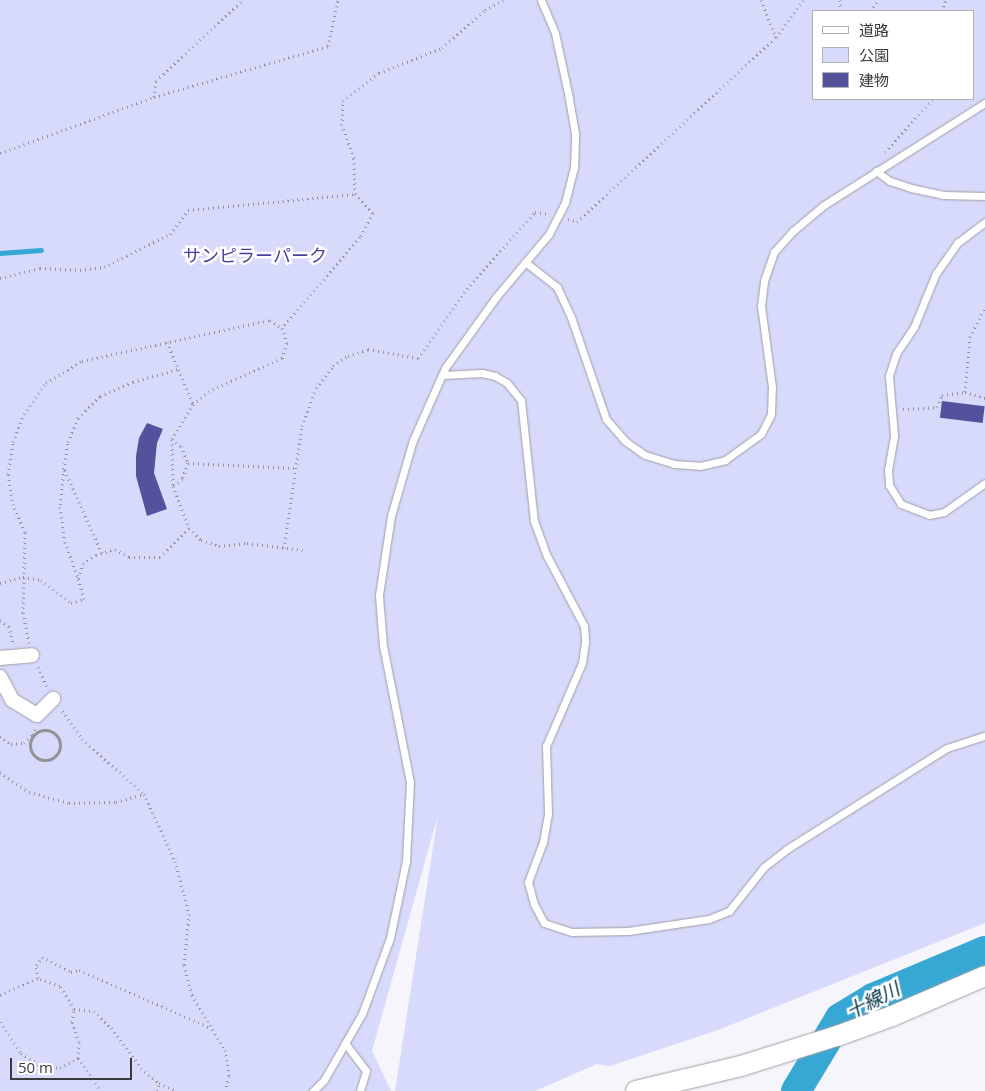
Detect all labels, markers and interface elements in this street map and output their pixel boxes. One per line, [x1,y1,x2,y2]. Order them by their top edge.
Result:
legend [812,10,975,100]
text: 道路 [859,20,889,40]
text: 公園 [859,45,889,65]
text: 建物 [859,70,889,90]
park label: サンピラーパーク [183,244,327,266]
water label: 十線川 [842,978,904,1024]
scale bar [12,1048,135,1080]
text: 50 m [18,1057,53,1077]

